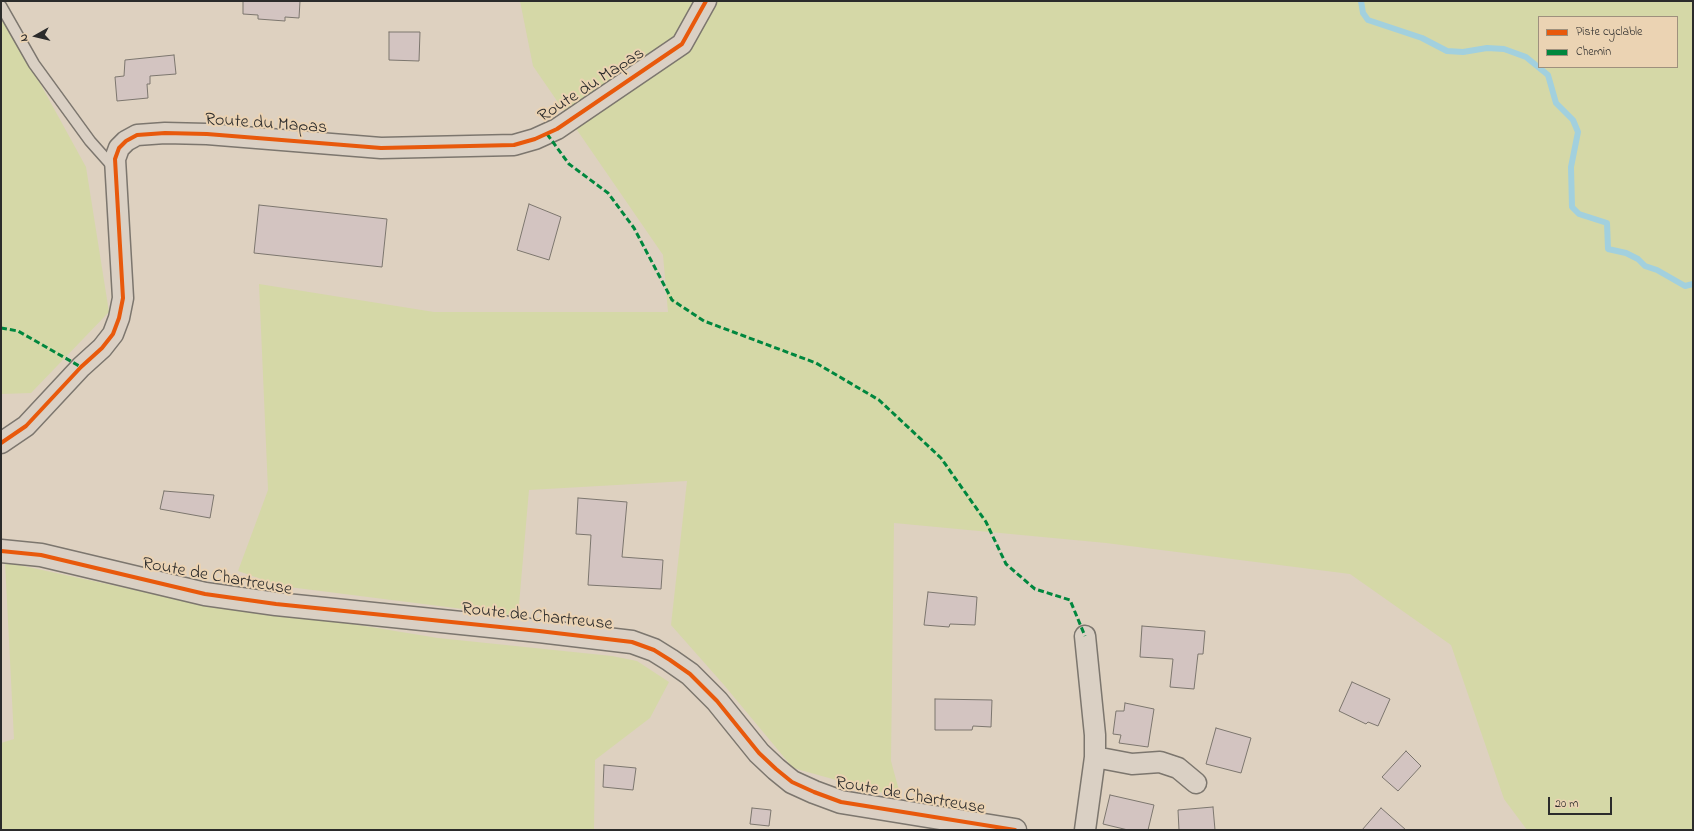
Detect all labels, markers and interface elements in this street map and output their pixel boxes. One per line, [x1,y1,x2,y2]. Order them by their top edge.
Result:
north arrow [16,16,56,56]
legend [1538,16,1678,68]
text: Piste cyclable [1576,23,1642,41]
text: N [16,33,33,42]
text: Chemin [1576,43,1611,61]
street label: Route du Mapas [535,44,649,128]
street label: Route du Mapas [204,110,328,140]
street label: Route de Chartreuse [140,554,294,602]
street label: Route de Chartreuse [460,599,614,637]
street label: Route de Chartreuse [833,773,987,821]
scale bar [1550,789,1614,815]
text: 20 m [1555,795,1578,813]

